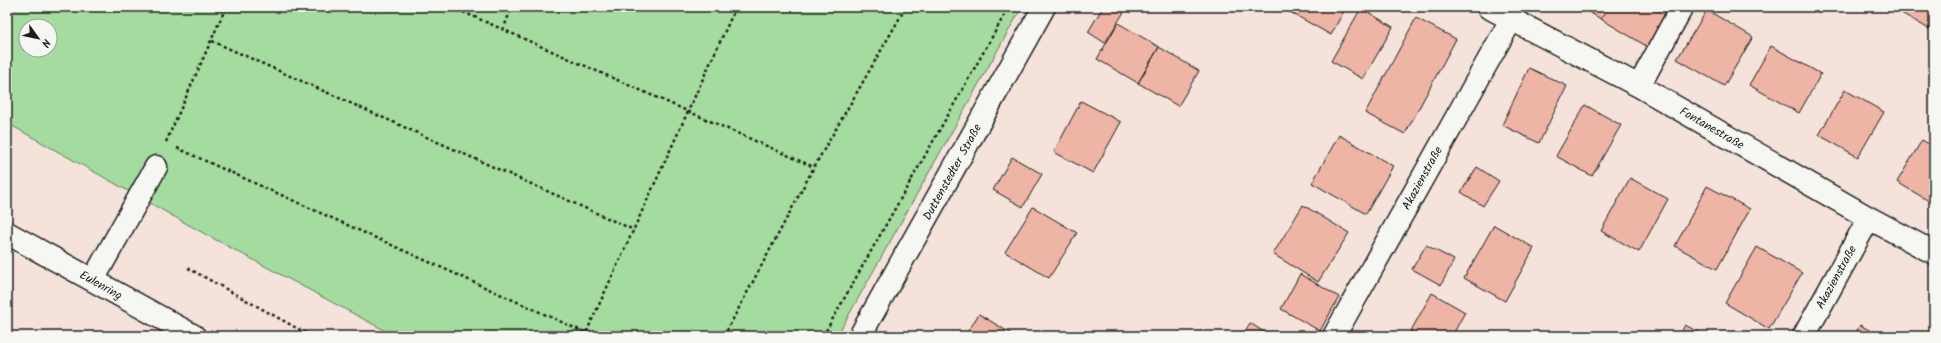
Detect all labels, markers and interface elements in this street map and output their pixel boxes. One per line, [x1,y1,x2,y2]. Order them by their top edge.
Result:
north arrow [18,18,58,58]
text: N [36,35,55,51]
street label: Fontanestraße [1676,102,1748,155]
street label: Duttenstedter Straße [918,120,987,224]
street label: Akazienstraße [1397,142,1448,214]
street label: Akazienstraße [1811,241,1862,313]
street label: Eulenring [76,266,126,305]

